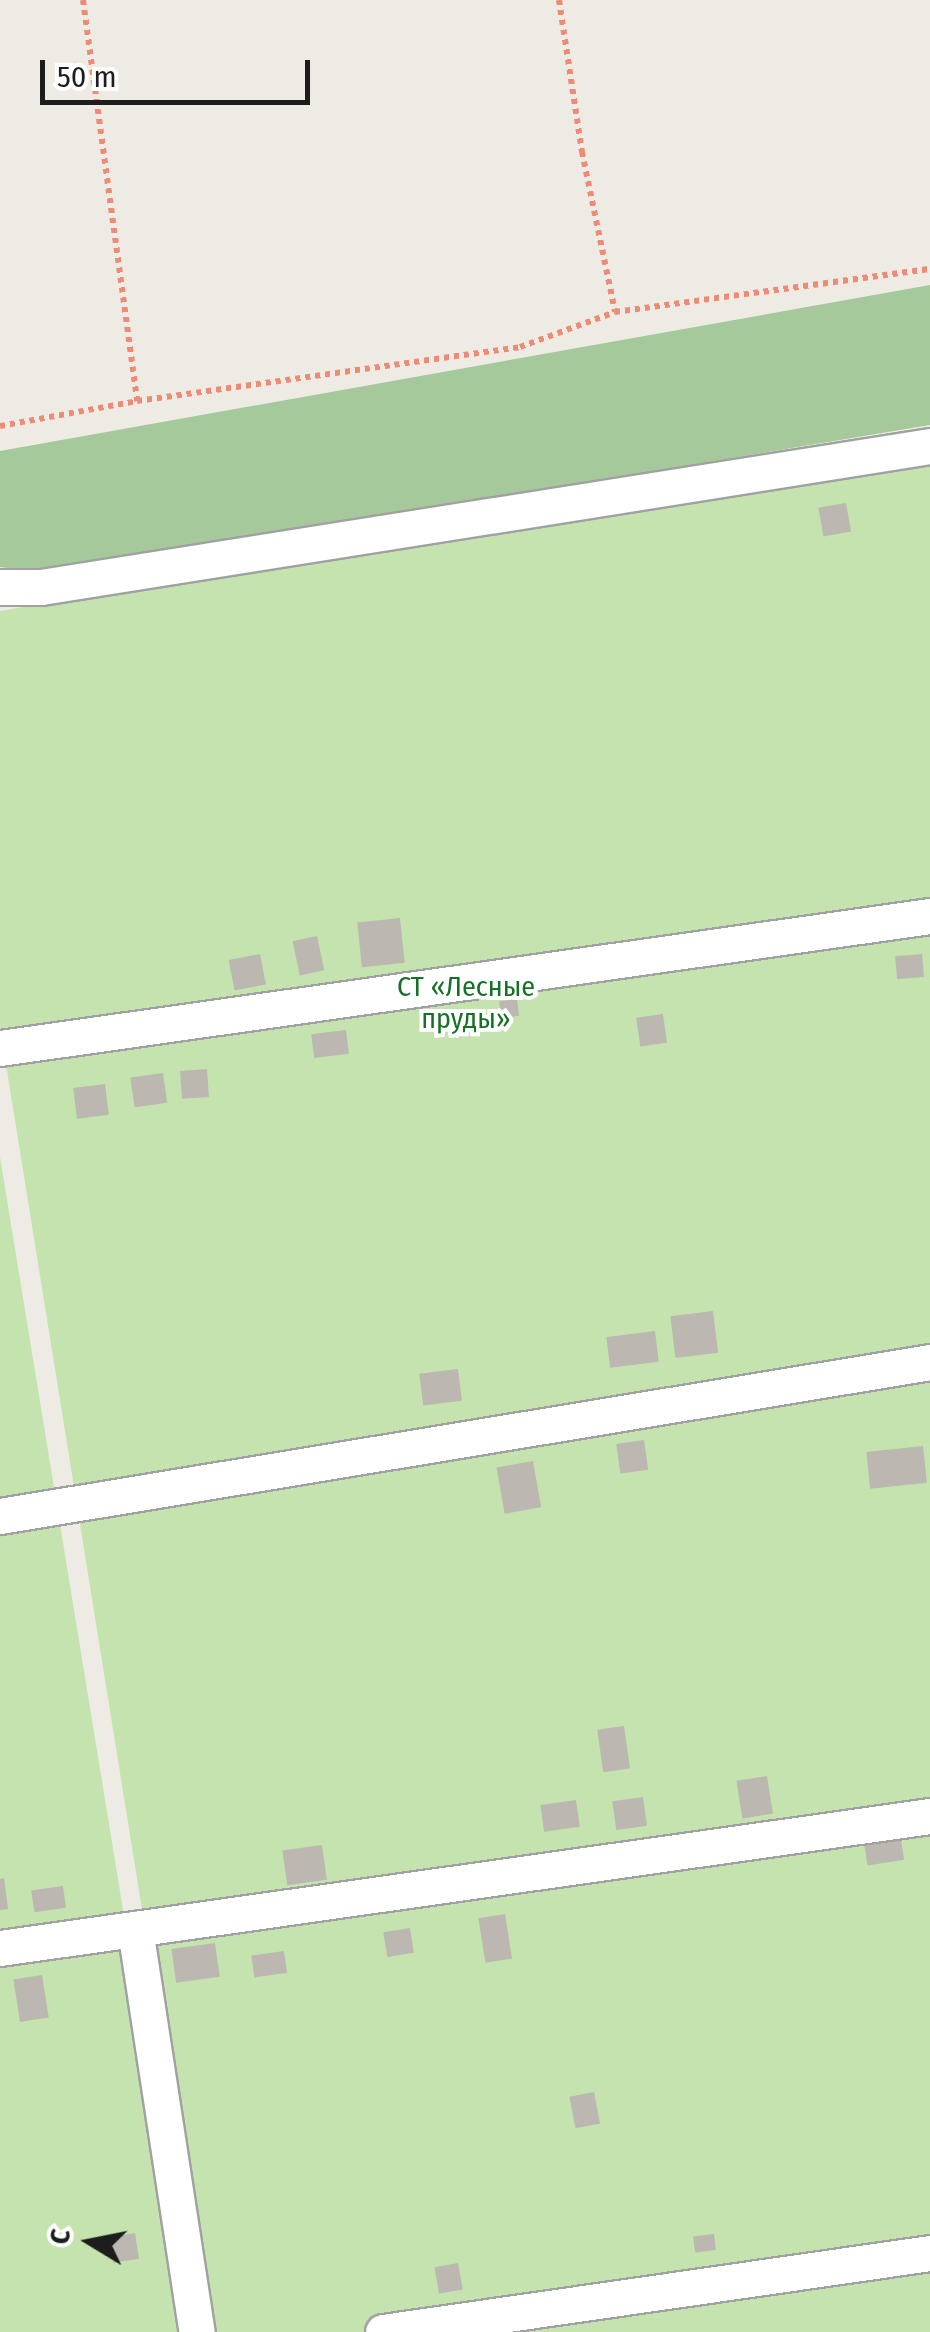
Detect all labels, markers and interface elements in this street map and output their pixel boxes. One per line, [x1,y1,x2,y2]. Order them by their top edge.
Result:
scale bar [45,40,315,102]
text: 50 m [57,59,117,95]
park label: СТ «Лесные пруды» [397,970,535,1036]
north arrow [40,2192,140,2292]
text: С [42,2227,77,2247]

